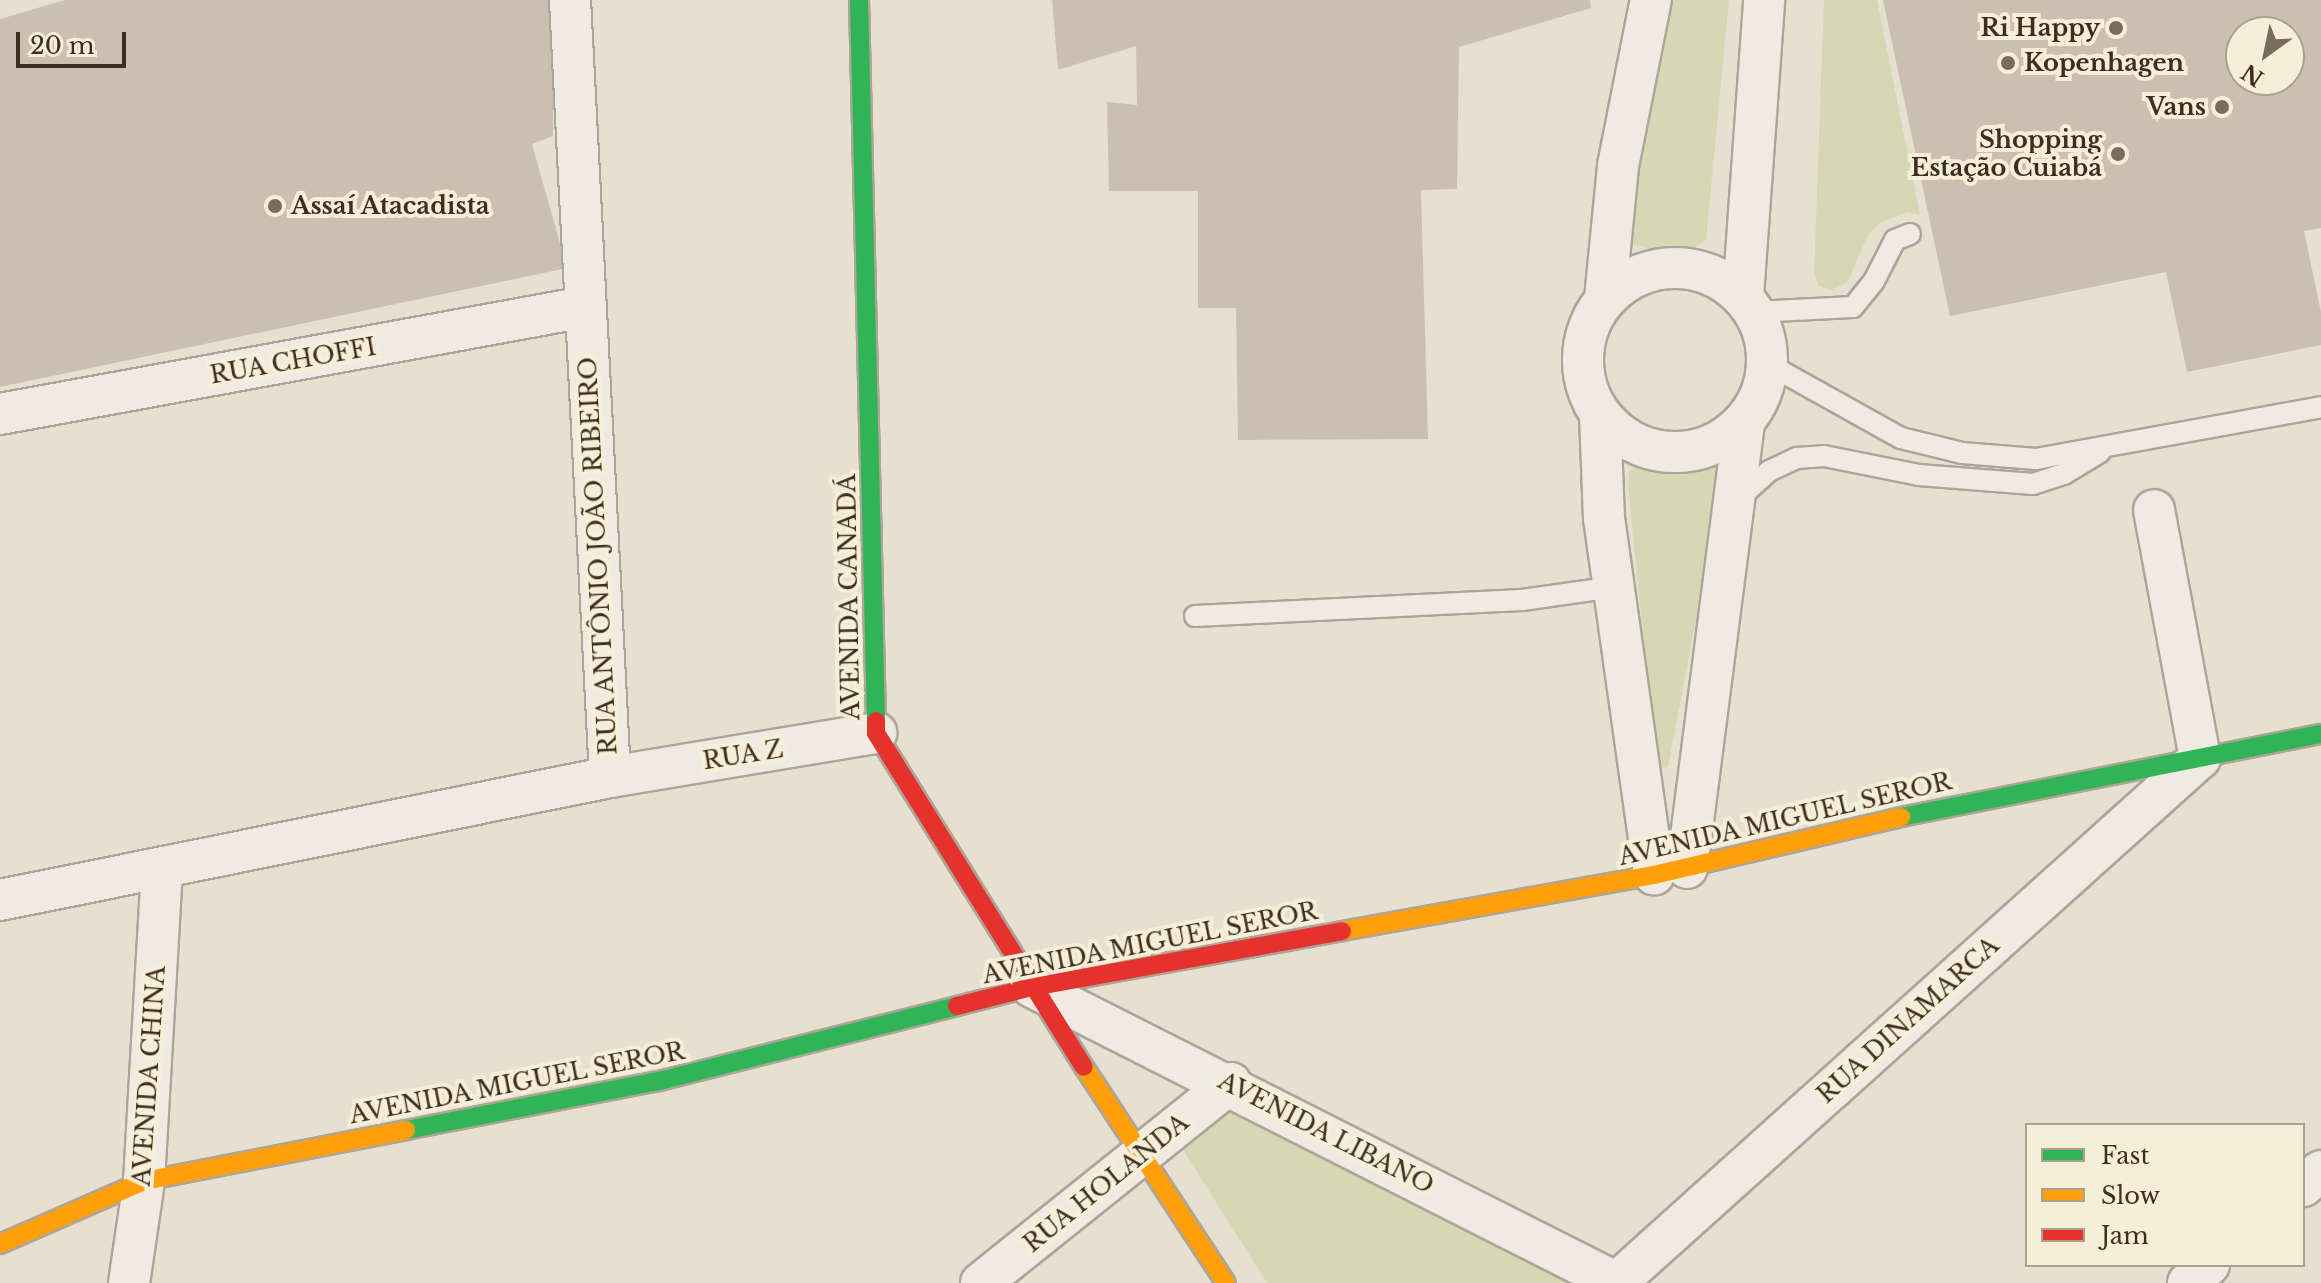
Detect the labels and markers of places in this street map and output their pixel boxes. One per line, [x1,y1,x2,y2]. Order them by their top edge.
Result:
place label: Ri Happy [1981,14,2100,42]
marker: Ri Happy [2107,19,2125,37]
place label: Kopenhagen [2024,49,2184,77]
marker: Kopenhagen [1999,54,2017,72]
place label: Vans [2147,93,2206,121]
marker: Vans [2213,98,2231,116]
place label: Shopping Estação Cuiabá [1911,126,2102,182]
marker: Shopping Estação Cuiabá [2109,145,2127,163]
place label: Assaí Atacadista [291,192,491,220]
marker: Assaí Atacadista [266,197,284,215]

